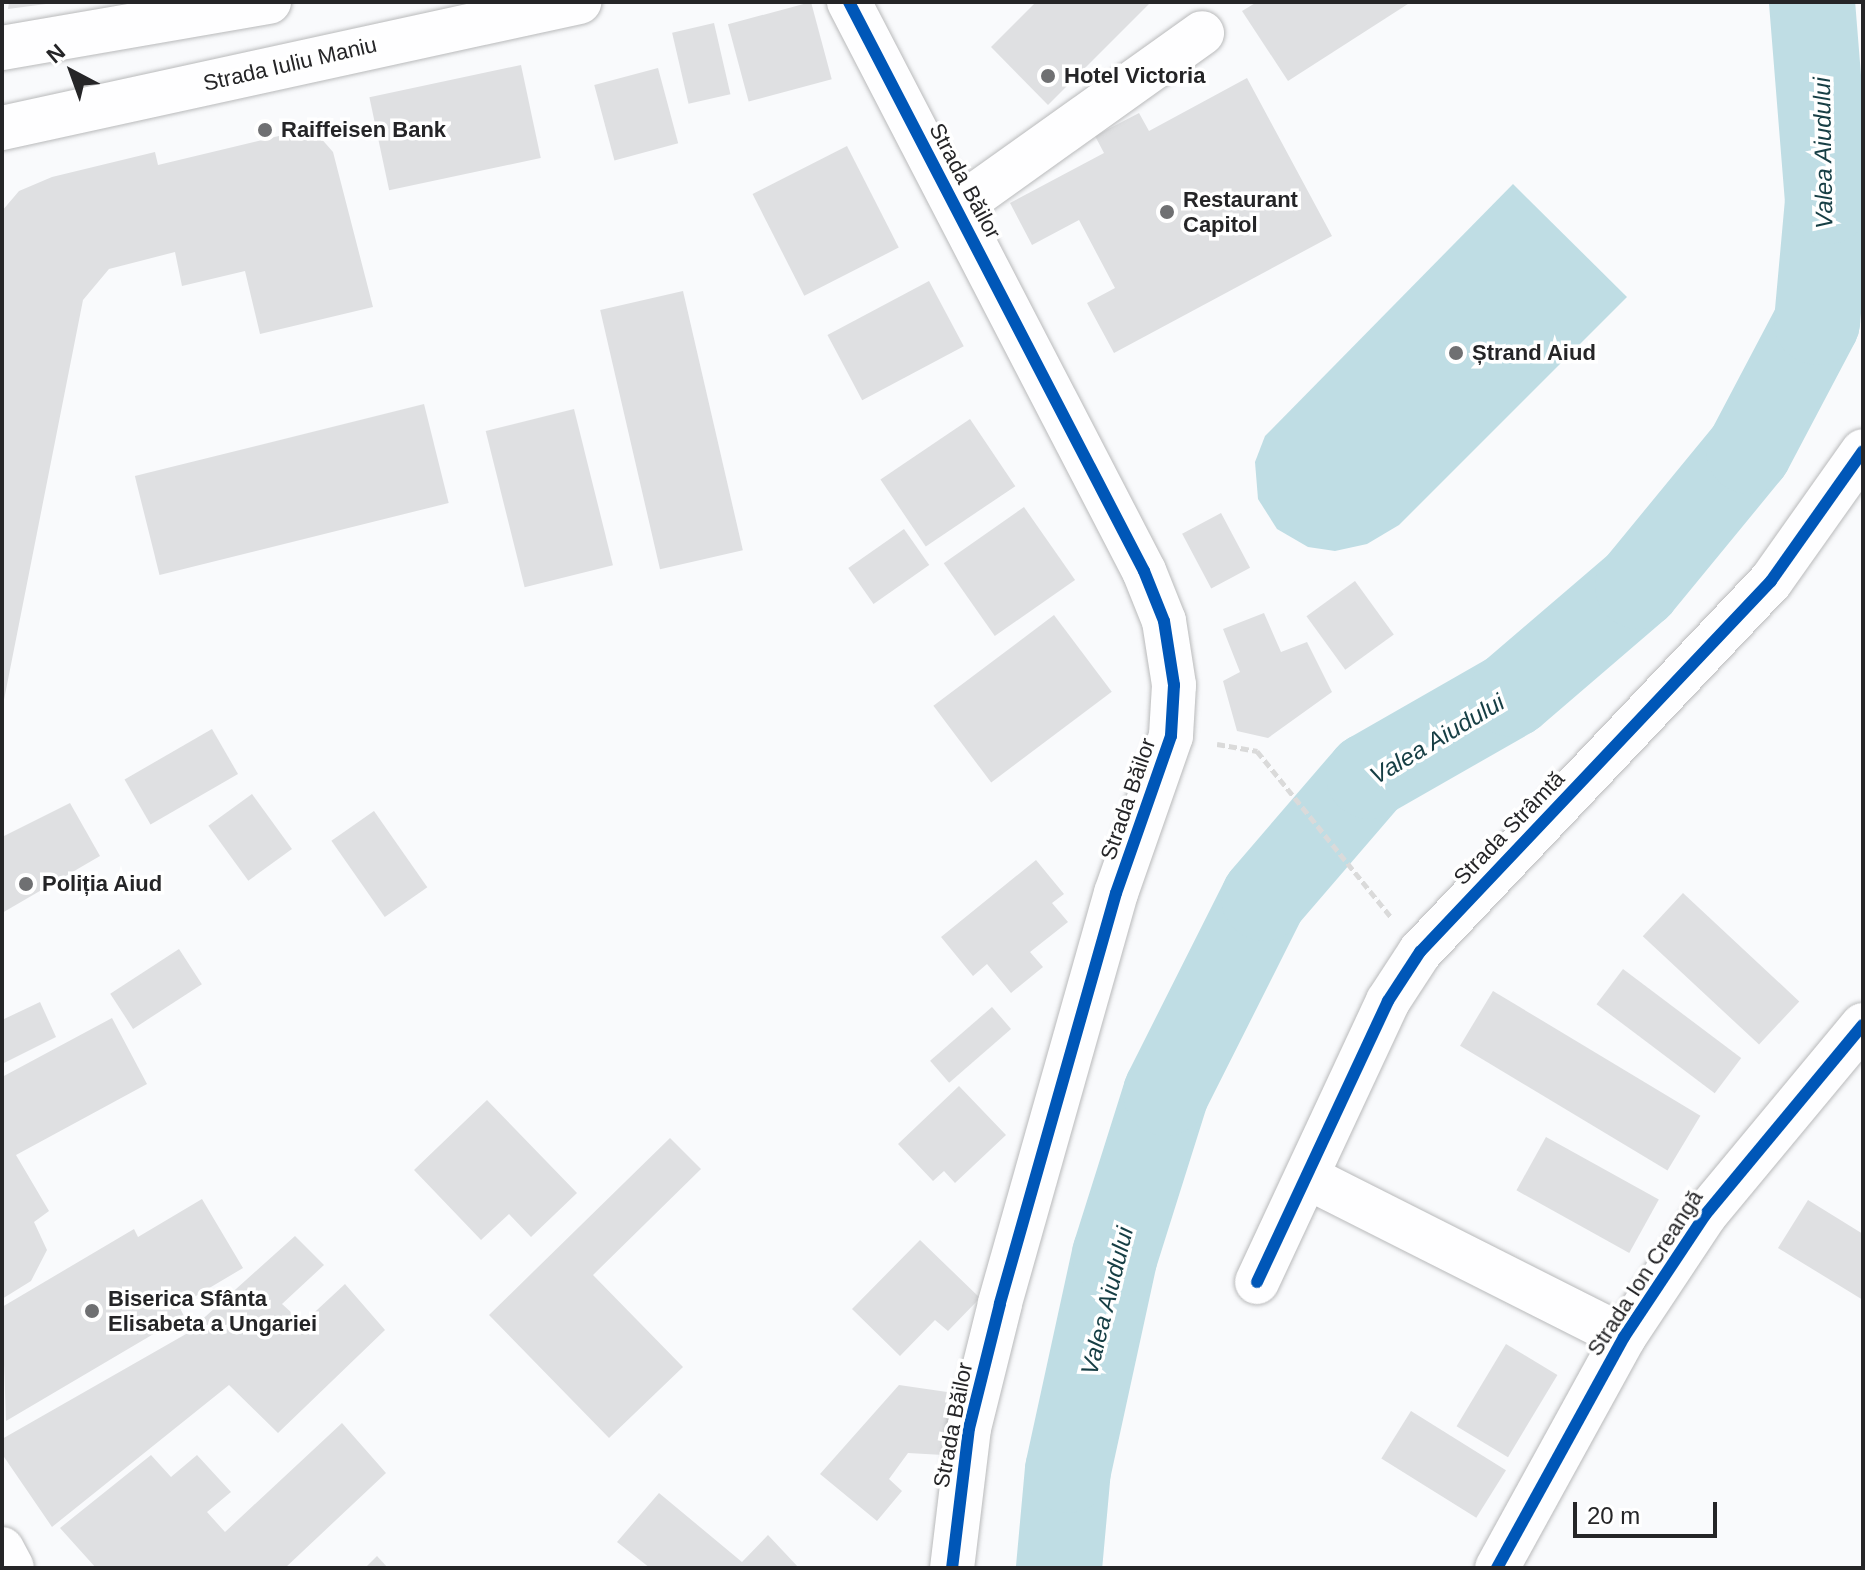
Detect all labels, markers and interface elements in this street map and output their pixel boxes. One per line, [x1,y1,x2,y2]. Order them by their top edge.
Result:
street label: Strada Iuliu Maniu [201,31,379,97]
north arrow [32,32,112,112]
text: N [42,39,70,68]
place label: Hotel Victoria [1064,63,1205,89]
marker: Hotel Victoria [1039,67,1057,85]
water label: Valea Aiudului [1807,76,1839,230]
place label: Raiffeisen Bank [281,117,446,143]
street label: Strada Băilor [923,119,1007,243]
marker: Raiffeisen Bank [256,121,274,139]
place label: Restaurant Capitol [1183,186,1298,238]
marker: Restaurant Capitol [1158,203,1176,221]
place label: Ștrand Aiud [1472,340,1597,366]
marker: Ștrand Aiud [1447,344,1465,362]
water label: Valea Aiudului [1364,687,1510,791]
street label: Strada Băilor [1095,735,1161,863]
street label: Strada Strâmtă [1448,766,1570,890]
place label: Poliția Aiud [42,871,163,897]
marker: Poliția Aiud [17,875,35,893]
street label: Strada Ion Creangă [1582,1185,1708,1361]
water label: Valea Aiudului [1075,1224,1139,1378]
place label: Biserica Sfânta Elisabeta a Ungariei [108,1285,317,1336]
marker: Biserica Sfânta Elisabeta a Ungariei [83,1302,101,1320]
street label: Strada Băilor [928,1360,978,1490]
scale bar [1577,1486,1721,1536]
text: 20 m [1587,1502,1640,1529]

